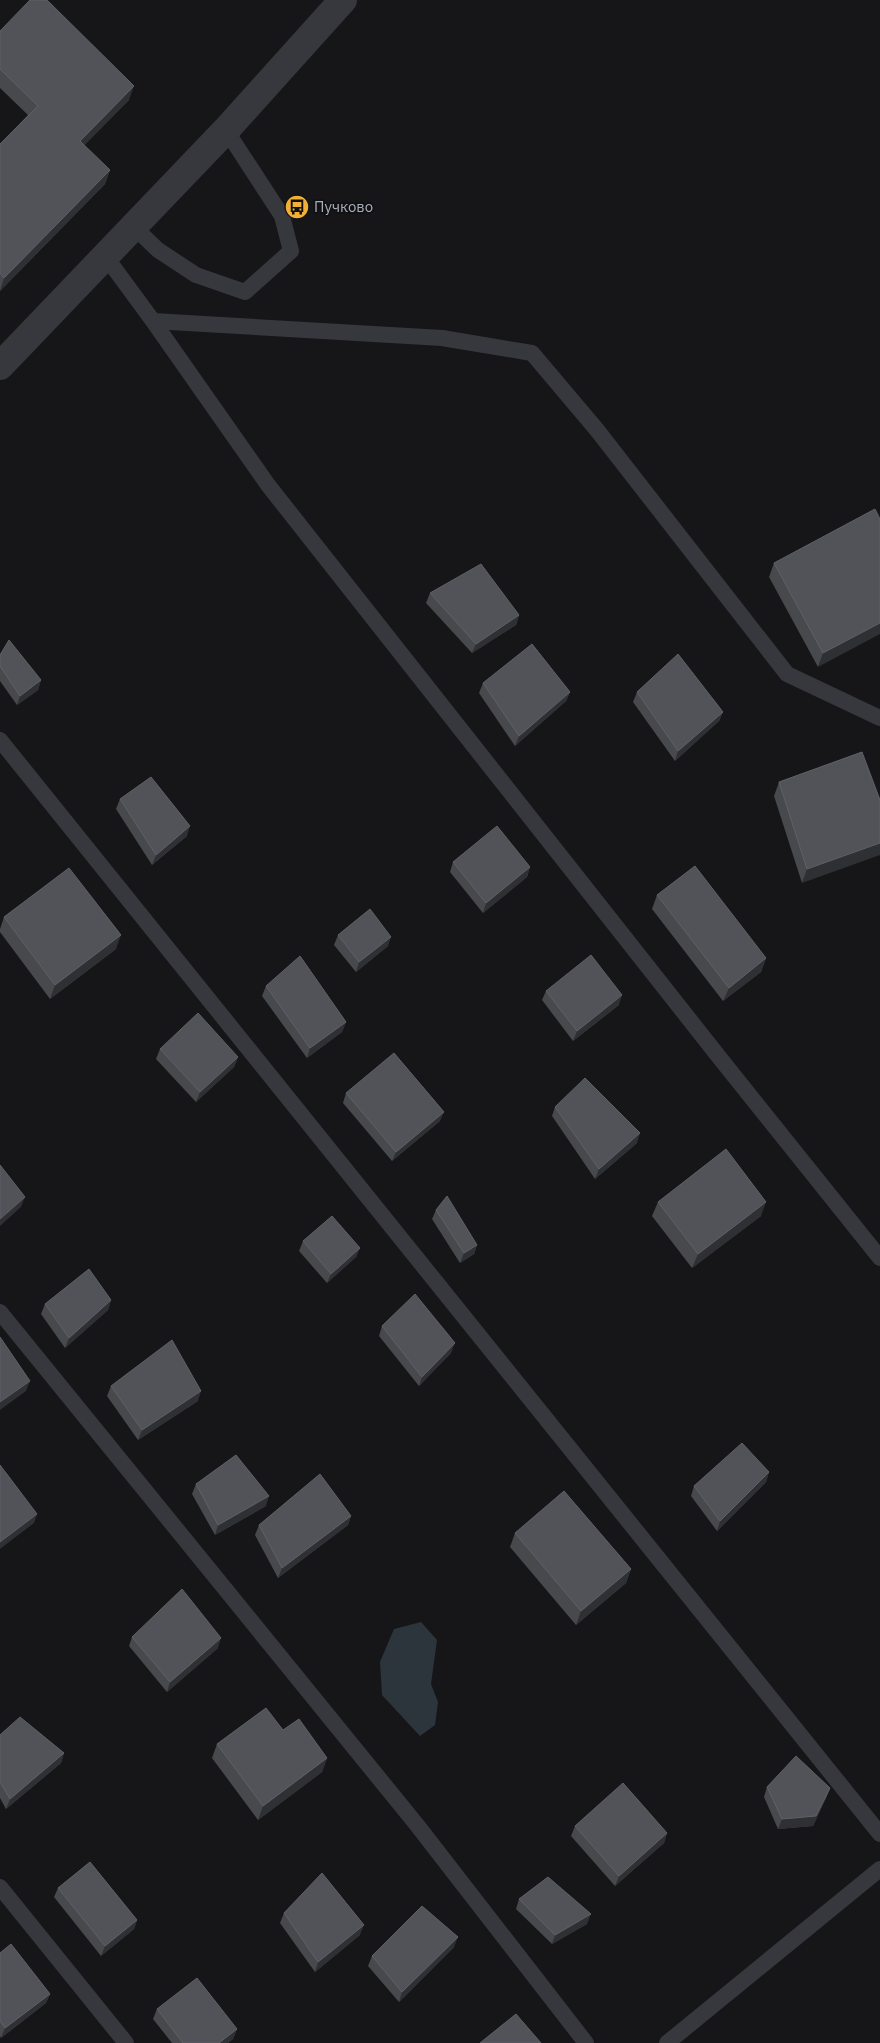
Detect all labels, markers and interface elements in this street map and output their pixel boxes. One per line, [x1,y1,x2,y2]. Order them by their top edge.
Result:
bus stop icon: Пучково [284,194,310,220]
place label: Пучково [314,197,373,216]

